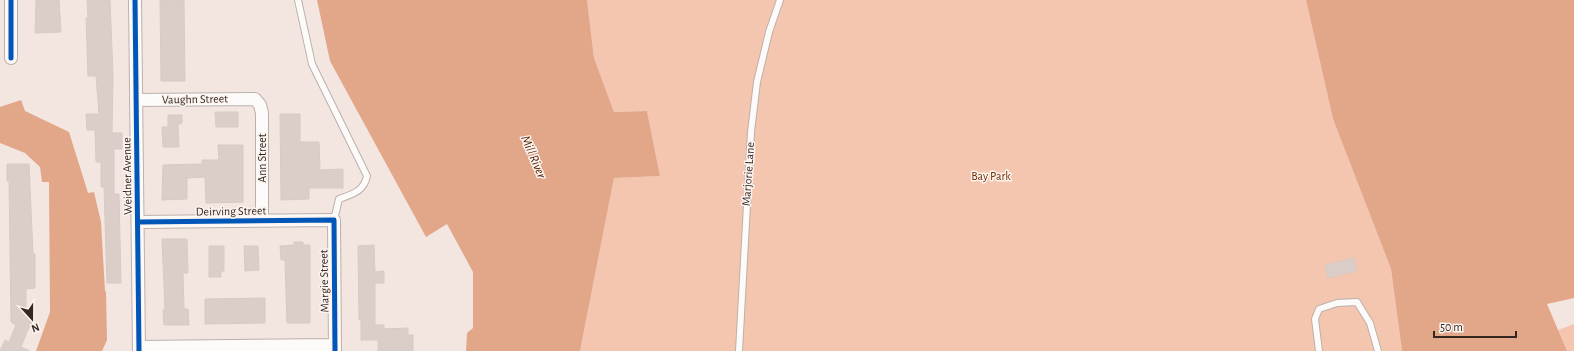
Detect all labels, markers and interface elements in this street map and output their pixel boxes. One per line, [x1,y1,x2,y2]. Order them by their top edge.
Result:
street label: Vaughn Street [162,92,228,106]
street label: Ann Street [256,133,268,183]
water label: Mill River [518,134,548,181]
street label: Weidner Avenue [120,137,134,215]
street label: Marjorie Lane [740,142,757,206]
park label: Bay Park [971,170,1011,183]
street label: Deirving Street [196,204,266,218]
street label: Margie Street [317,249,331,313]
north arrow [12,299,52,339]
scale bar [1434,313,1516,339]
text: N [30,321,41,334]
text: 50 m [1440,321,1463,333]

